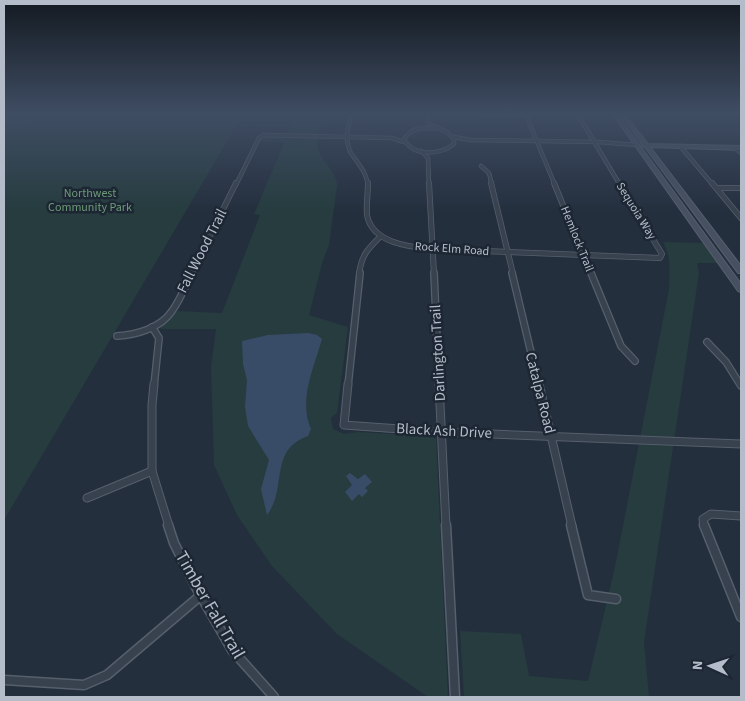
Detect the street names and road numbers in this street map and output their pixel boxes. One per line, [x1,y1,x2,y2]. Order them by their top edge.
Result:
street label: Sequoia Way [612,179,660,243]
street label: Hemlock Trail [556,204,598,274]
street label: Fall Wood Trail [172,205,232,297]
street label: Rock Elm Road [414,238,490,260]
street label: Darlington Trail [425,304,451,402]
street label: Catalpa Road [520,350,560,436]
street label: Black Ash Drive [396,418,492,444]
street label: Timber Fall Trail [169,547,251,663]

